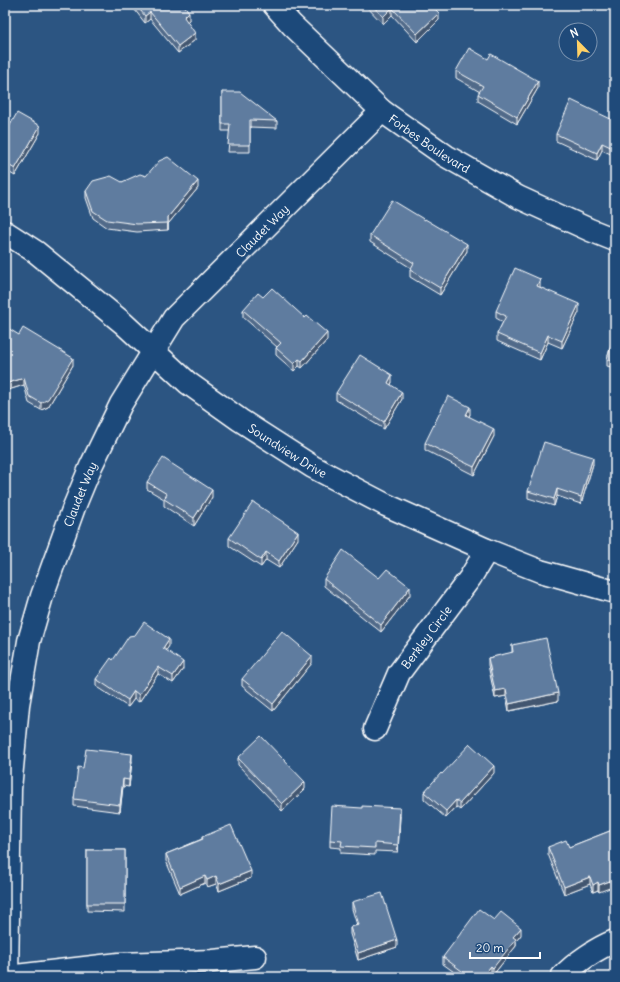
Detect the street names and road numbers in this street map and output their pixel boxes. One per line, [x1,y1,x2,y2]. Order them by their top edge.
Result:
street label: Forbes Boulevard [386,111,473,176]
street label: Claudet Way [232,201,292,260]
street label: Soundview Drive [246,420,330,480]
street label: Claudet Way [60,459,100,529]
street label: Berkley Circle [398,602,454,671]

